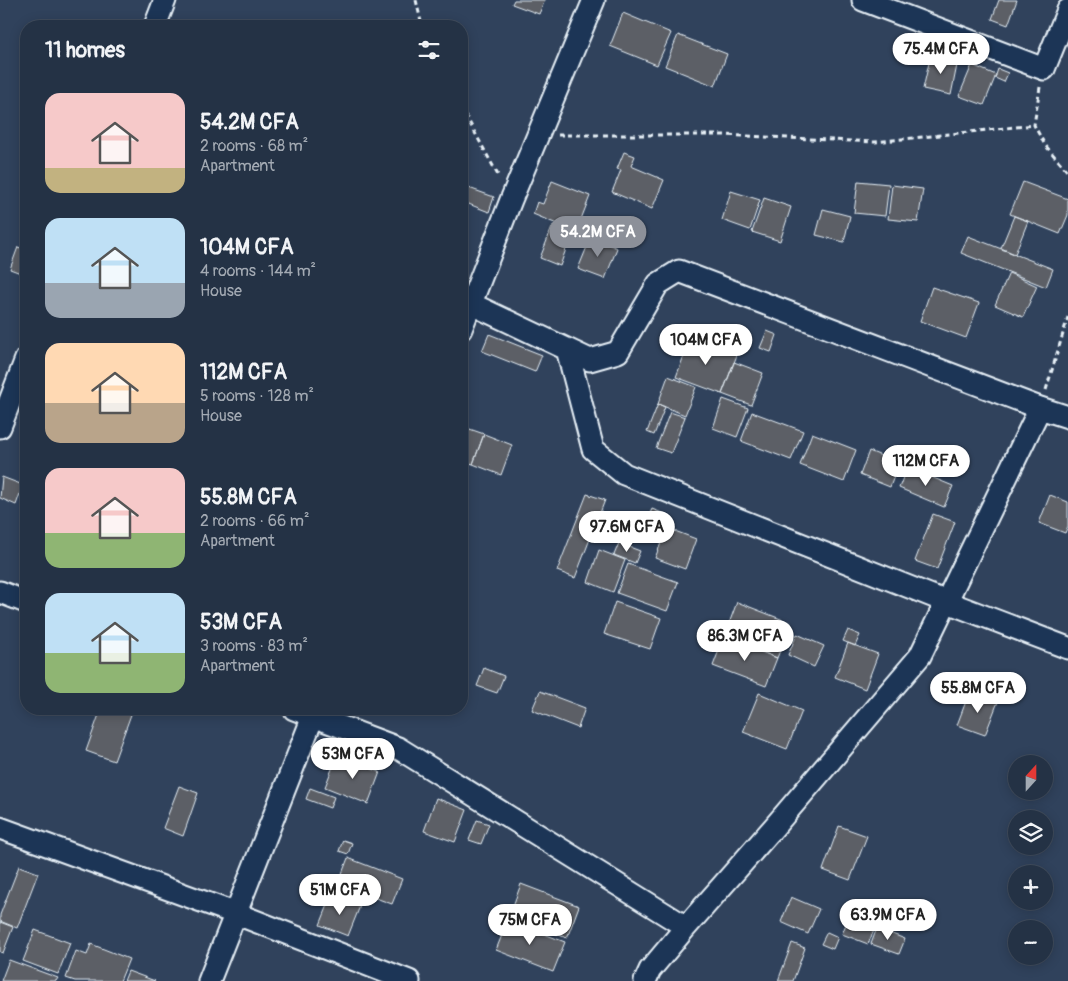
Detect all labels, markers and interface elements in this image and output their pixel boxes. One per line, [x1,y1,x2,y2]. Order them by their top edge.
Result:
pin: 75.4M CFA [884,32,998,75]
icon: filters [415,36,443,64]
text: 11 homes [45,37,125,64]
text: 75.4M CFA [904,39,978,59]
text: 54.2M CFA [200,109,299,136]
icon: home [85,113,145,173]
text: 2 rooms · 68 m² [200,136,308,156]
text: Apartment [200,156,275,176]
pin: 54.2M CFA [541,216,655,258]
text: 54.2M CFA [560,222,636,242]
text: 104M CFA [200,234,294,261]
icon: home [85,238,145,298]
text: 4 rooms · 144 m² [200,261,316,281]
text: House [200,281,242,301]
pin: 104M CFA [654,324,758,366]
text: 104M CFA [670,330,742,350]
text: 112M CFA [200,359,287,386]
icon: home [85,363,145,423]
text: 5 rooms · 128 m² [200,386,314,406]
text: House [200,406,242,426]
pin: 112M CFA [874,444,978,487]
text: 112M CFA [893,451,959,471]
text: 55.8M CFA [200,484,297,511]
icon: home [85,488,145,548]
pin: 97.6M CFA [570,510,684,553]
text: 2 rooms · 66 m² [200,511,310,531]
text: 97.6M CFA [590,517,664,537]
text: Apartment [200,531,275,551]
text: 53M CFA [200,609,282,636]
icon: home [85,613,145,673]
pin: 86.3M CFA [688,620,802,662]
text: 86.3M CFA [708,626,782,646]
text: 3 rooms · 83 m² [200,636,308,656]
text: Apartment [200,656,275,676]
pin: 55.8M CFA [921,672,1035,714]
text: 55.8M CFA [941,678,1015,698]
pin: 53M CFA [307,738,399,780]
text: 53M CFA [322,744,384,764]
north arrow [1008,755,1052,800]
map controls [1008,755,1053,965]
button: layers [1008,810,1053,855]
button: + [1008,865,1053,910]
pin: 51M CFA [294,874,386,916]
text: 51M CFA [310,880,370,900]
pin: 63.9M CFA [831,898,945,941]
pin: 75M CFA [484,904,576,946]
text: 63.9M CFA [851,905,925,925]
text: 75M CFA [499,910,561,930]
button: − [1008,920,1053,965]

